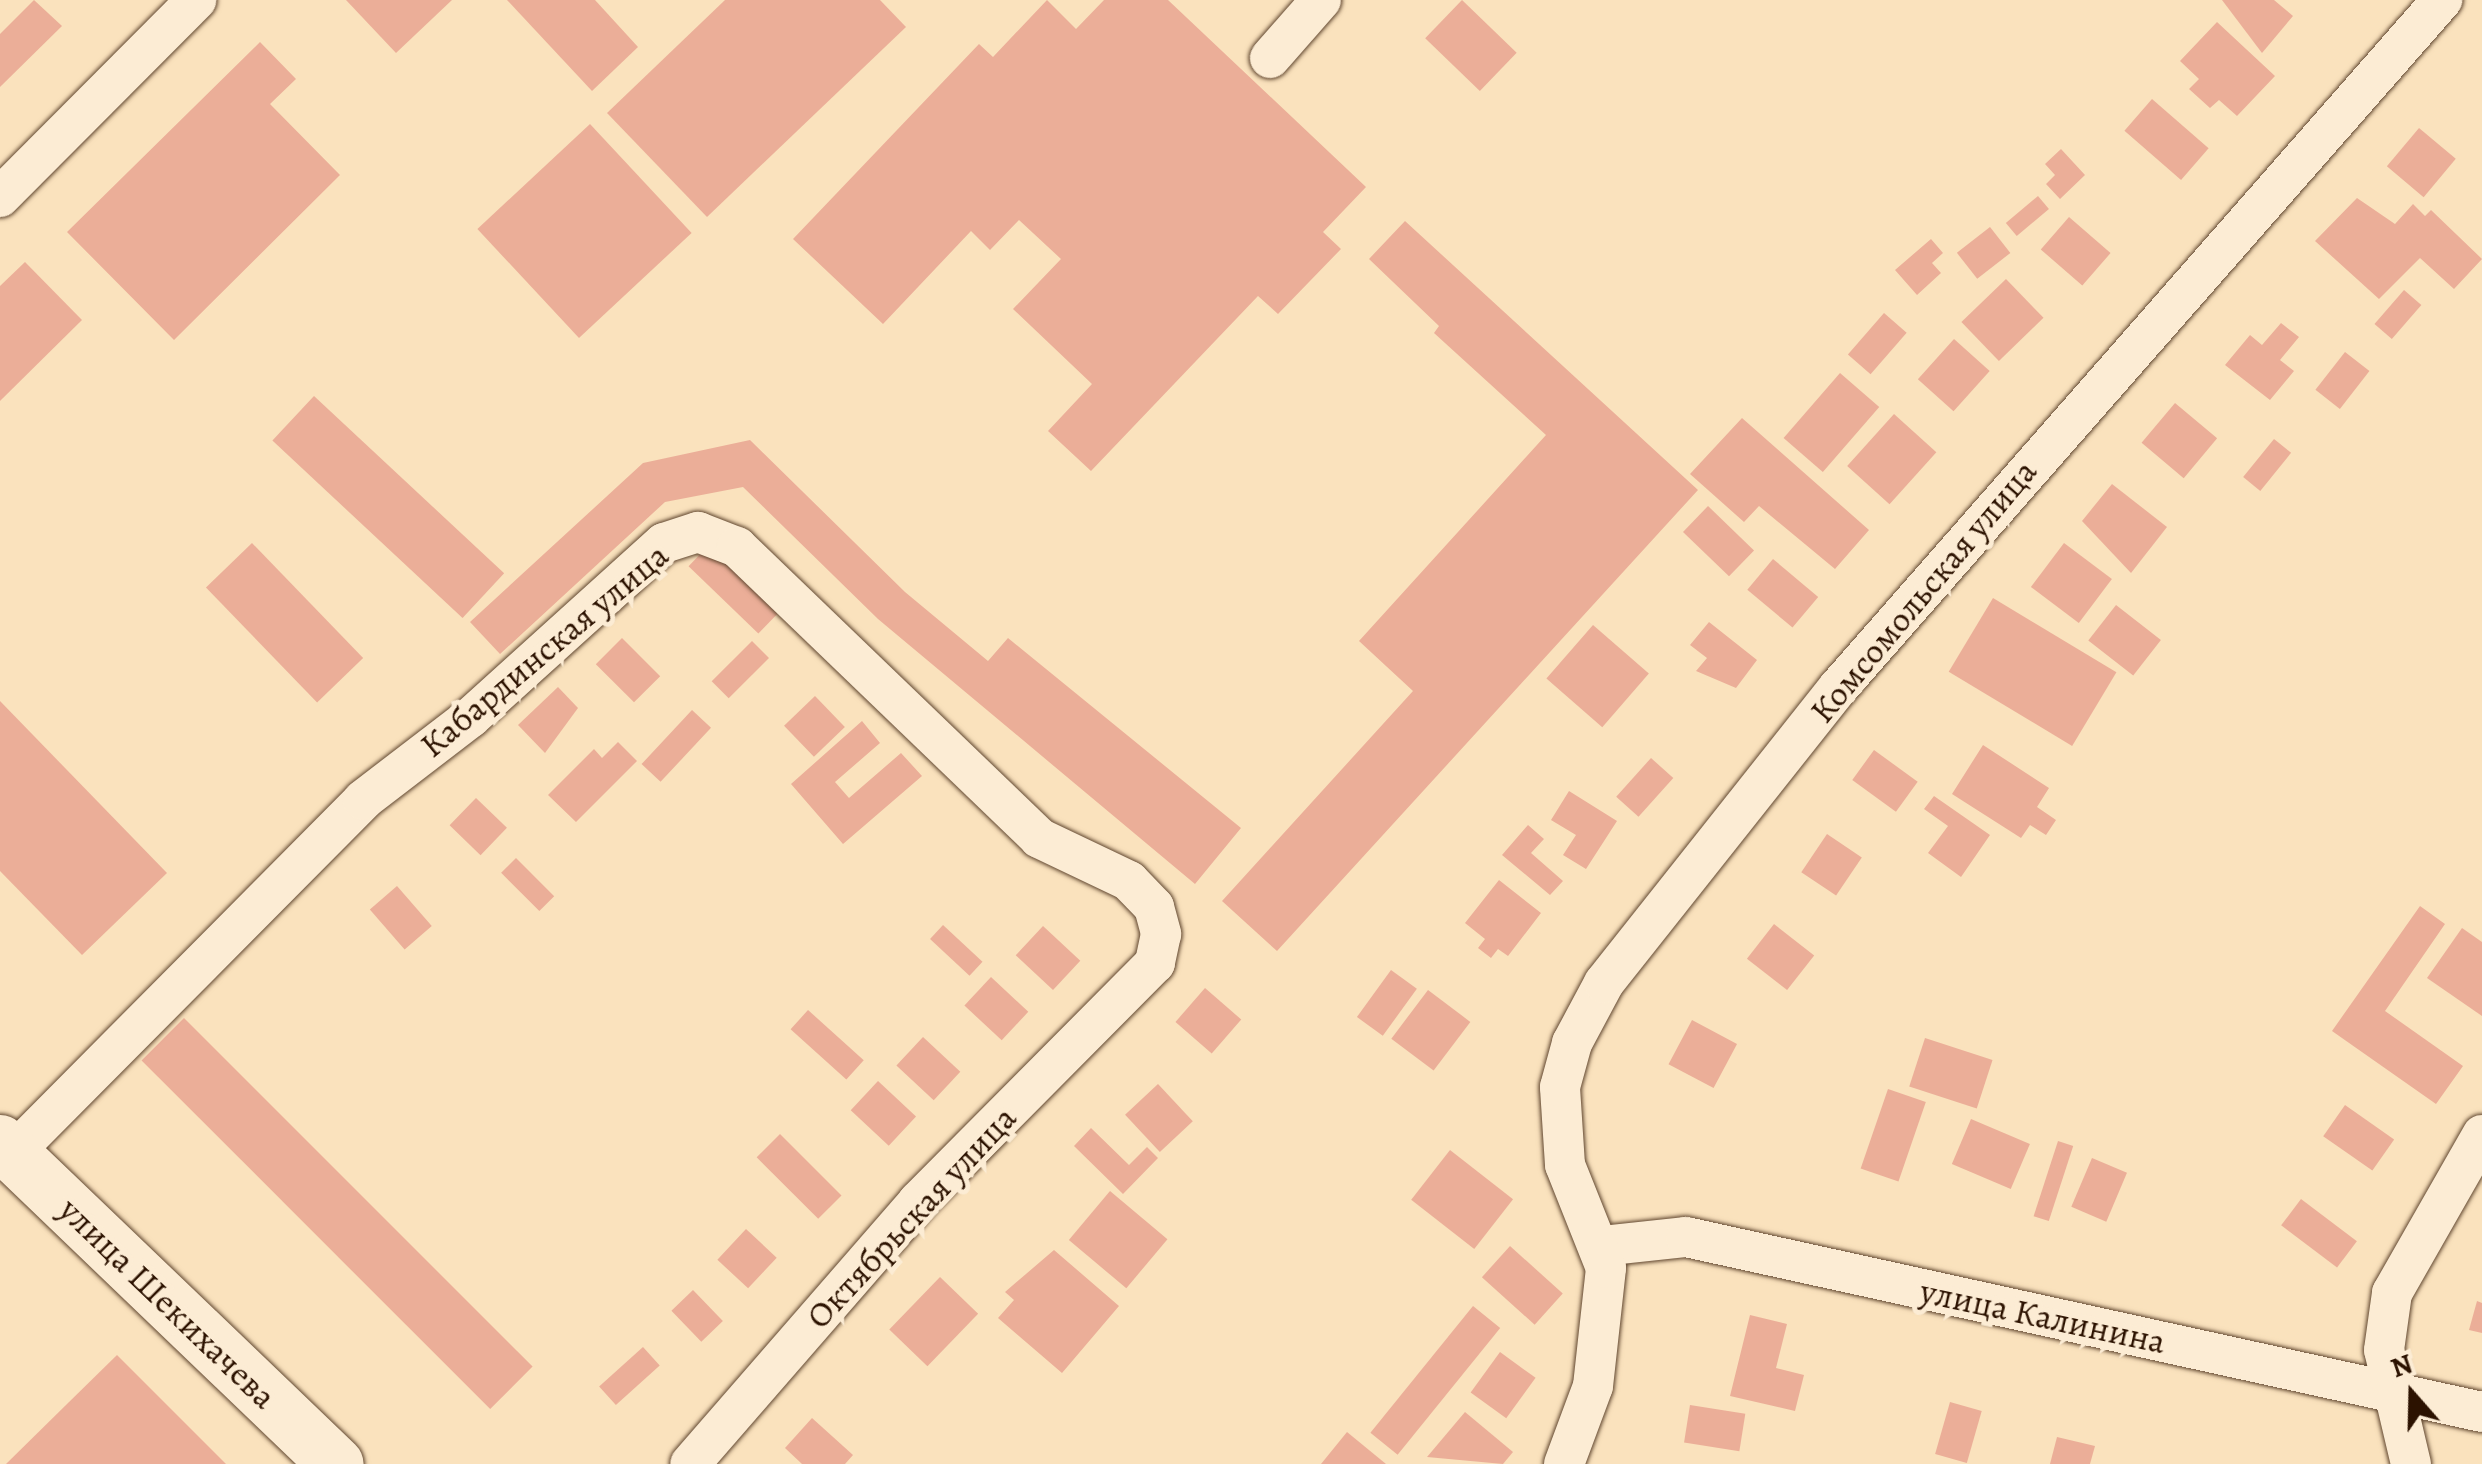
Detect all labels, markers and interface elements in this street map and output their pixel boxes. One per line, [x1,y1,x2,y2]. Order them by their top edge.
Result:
street label: Комсомольская улица [1801,451,2045,731]
street label: Кабардинская улица [411,534,677,766]
street label: Октябрьская улица [797,1097,1025,1337]
street label: улица Шекихачева [51,1189,285,1417]
street label: улица Калинина [1917,1270,2169,1362]
north arrow [2362,1344,2462,1444]
text: N [2386,1344,2418,1387]

